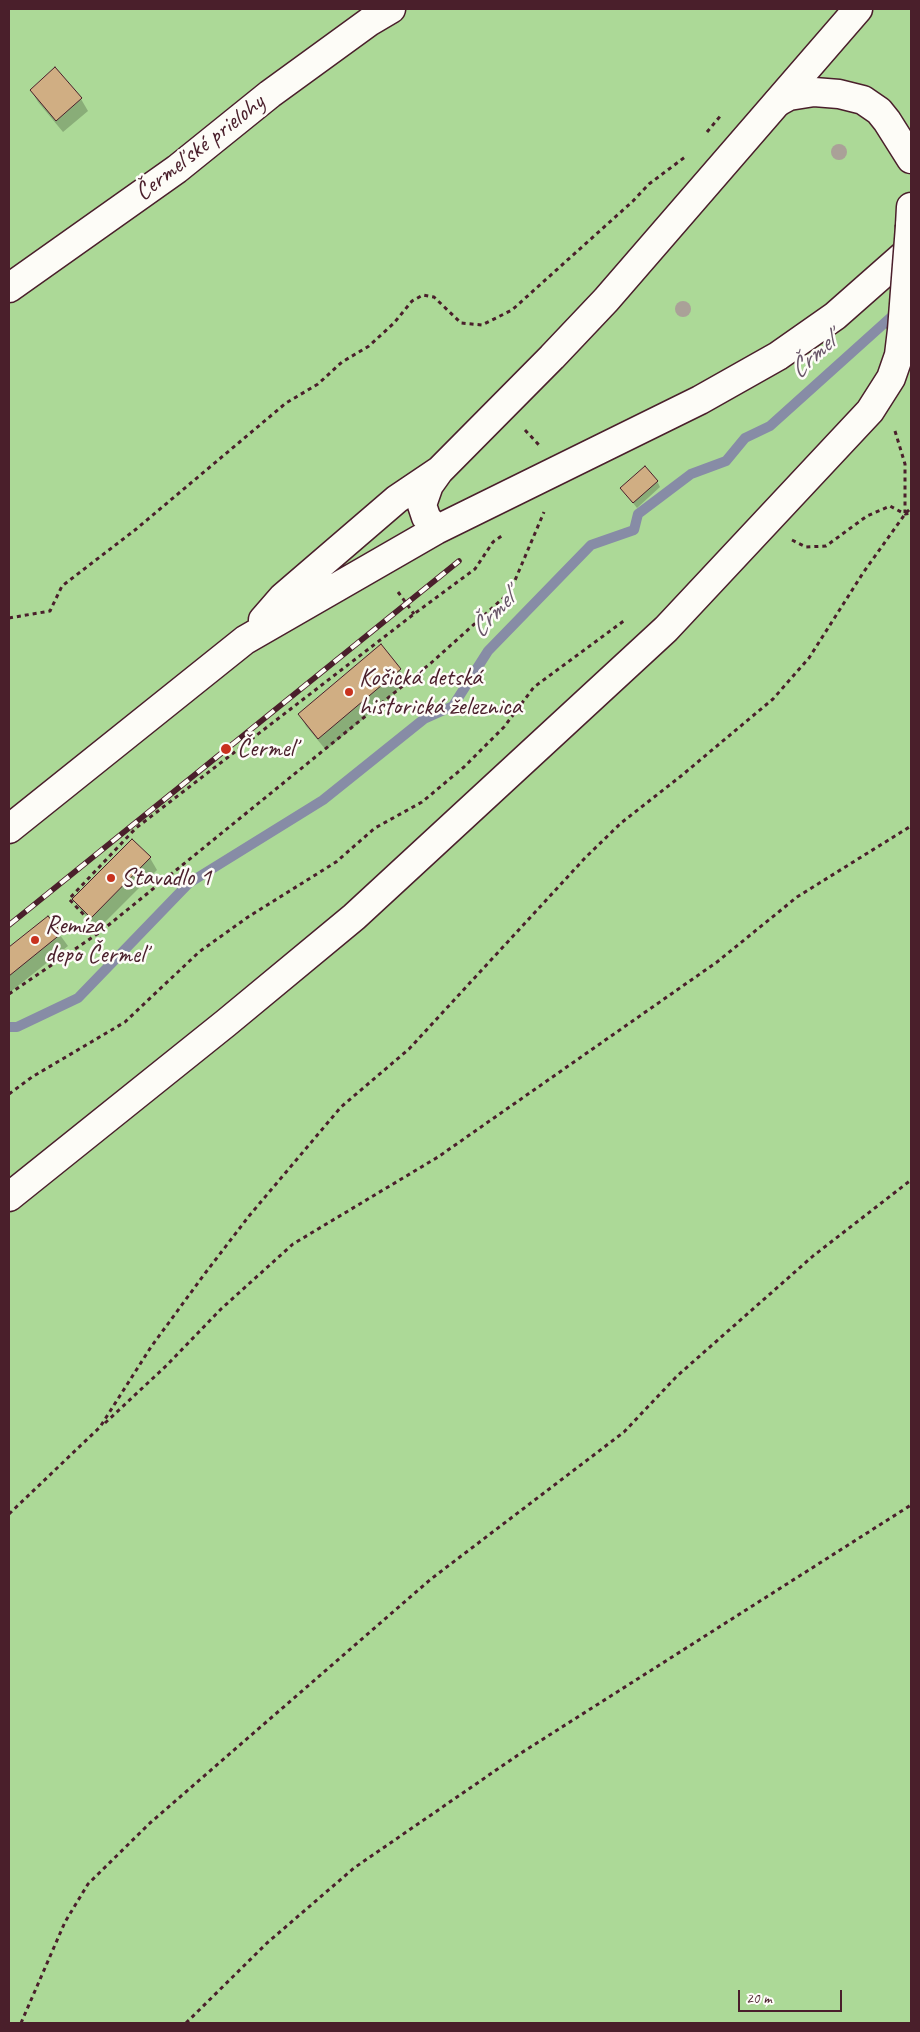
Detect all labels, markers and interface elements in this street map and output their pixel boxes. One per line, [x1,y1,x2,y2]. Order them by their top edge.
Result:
street label: Čermeľské prielohy [129,88,271,208]
water label: Črmeľ [783,326,845,386]
water label: Črmeľ [464,584,524,644]
place label: Košická detská historická železnica [359,663,522,722]
marker: Košická detská historická železnica [343,686,355,698]
place label: Čermeľ [237,734,297,764]
marker: Čermeľ [219,742,233,756]
place label: Stavadlo 1 [121,863,211,893]
marker: Stavadlo 1 [105,872,117,884]
place label: Remíza depo Čermeľ [45,911,147,970]
marker: Remíza depo Čermeľ [29,934,41,946]
scale bar [740,1980,844,2012]
text: 20 m [746,1989,772,2008]

